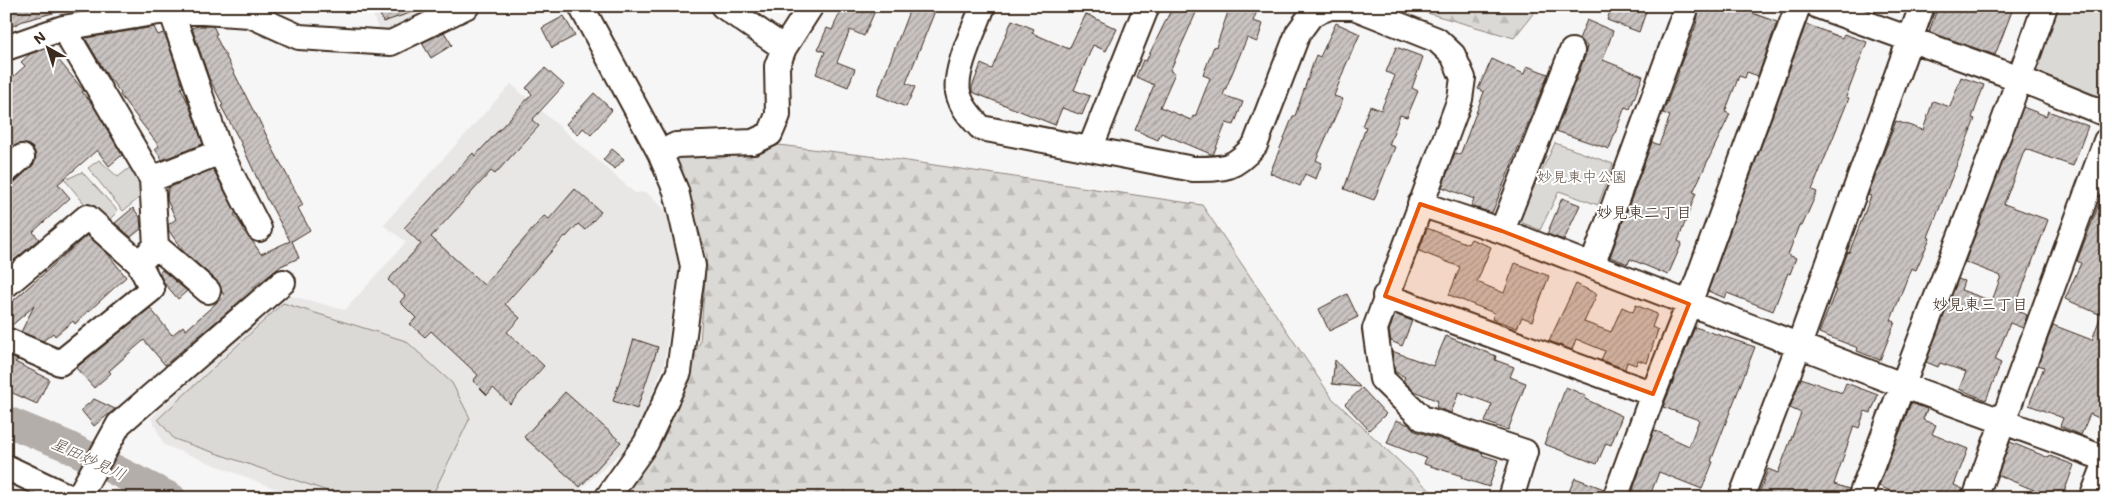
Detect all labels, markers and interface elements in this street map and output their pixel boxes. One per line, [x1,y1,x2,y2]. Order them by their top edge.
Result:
north arrow [22,22,72,72]
text: N [29,27,50,48]
park label: 妙見東中公園 [1537,166,1627,186]
district label: 妙見東二丁目 [1596,201,1692,222]
district label: 妙見東三丁目 [1932,293,2028,314]
water label: 星田妙見川 [48,432,130,484]

